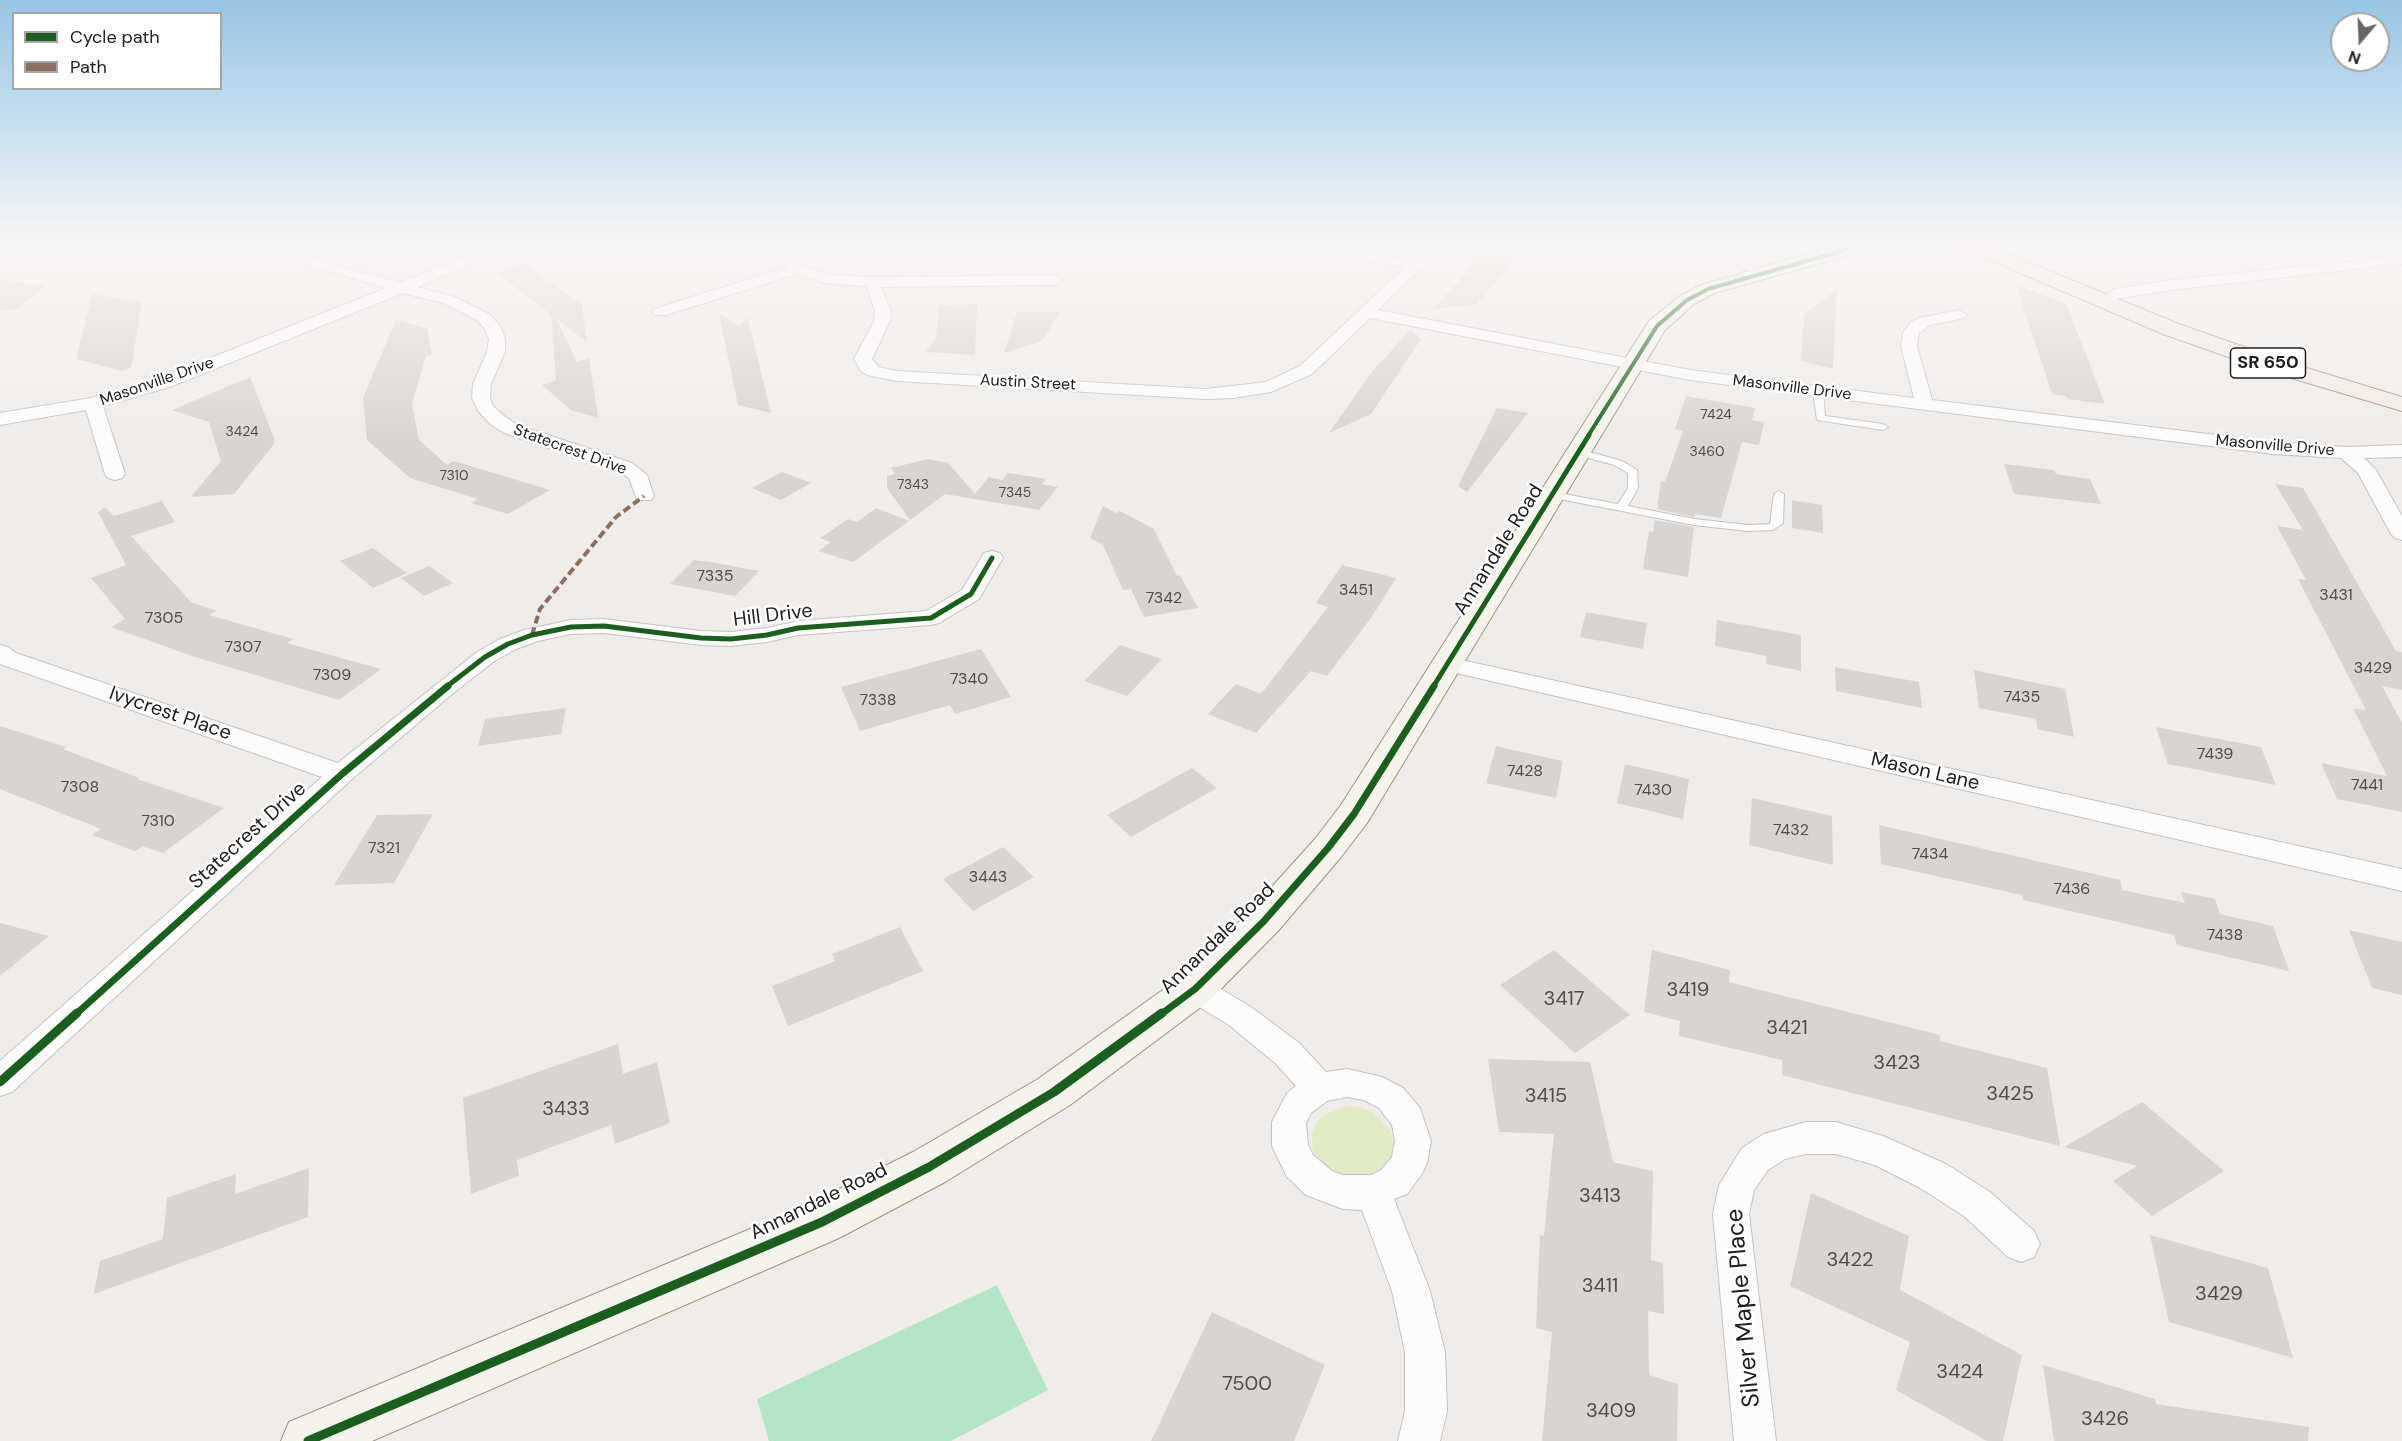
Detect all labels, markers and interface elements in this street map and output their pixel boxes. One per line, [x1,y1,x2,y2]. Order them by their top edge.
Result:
legend [12,12,222,90]
north arrow [2330,12,2390,72]
text: Cycle path [70,25,160,49]
text: N [2346,46,2364,69]
text: Path [70,55,107,79]
road number: SR 650 [2230,348,2306,378]
street label: Masonville Drive [97,353,217,411]
street label: Austin Street [979,371,1077,395]
street label: Masonville Drive [1732,371,1852,405]
house number: 7424 [1700,407,1732,423]
street label: Statecrest Drive [511,421,629,479]
house number: 3424 [225,424,259,440]
street label: Masonville Drive [2215,431,2335,461]
house number: 3460 [1689,444,1725,460]
house number: 7310 [439,468,469,484]
house number: 7343 [897,477,929,493]
street label: Annandale Road [1449,480,1549,620]
house number: 7345 [999,485,1031,501]
house number: 7335 [697,567,733,587]
house number: 3451 [1339,581,1373,601]
house number: 3431 [2319,586,2353,606]
house number: 7342 [1146,589,1182,609]
street label: Hill Drive [732,599,814,633]
house number: 7305 [145,609,183,629]
house number: 7307 [225,638,261,658]
house number: 3429 [2354,659,2392,679]
house number: 7309 [313,666,351,686]
house number: 7340 [950,670,988,690]
street label: Ivycrest Place [106,682,234,746]
house number: 7435 [2004,688,2040,708]
house number: 7338 [860,691,896,711]
house number: 7439 [2197,745,2233,765]
street label: Mason Lane [1868,748,1982,796]
house number: 7428 [1507,762,1543,782]
house number: 7441 [2351,776,2383,796]
street label: Statecrest Drive [185,777,311,895]
house number: 7308 [61,778,99,798]
house number: 7430 [1634,781,1672,801]
house number: 7310 [141,812,175,832]
house number: 7432 [1773,821,1809,841]
house number: 7321 [368,839,400,859]
house number: 7434 [1912,845,1948,865]
house number: 3443 [969,868,1007,888]
street label: Annandale Road [1156,878,1280,1000]
house number: 7436 [2054,880,2090,900]
house number: 7438 [2207,926,2243,946]
house number: 3419 [1667,979,1709,1003]
house number: 3417 [1544,988,1584,1012]
house number: 3421 [1766,1017,1808,1041]
house number: 3423 [1873,1052,1921,1076]
house number: 3425 [1986,1083,2034,1107]
house number: 3415 [1525,1085,1567,1109]
house number: 3433 [542,1098,590,1122]
street label: Annandale Road [746,1158,892,1246]
house number: 3413 [1579,1185,1621,1209]
street label: Silver Maple Place [1721,1207,1767,1409]
house number: 3422 [1827,1249,1873,1273]
house number: 3411 [1582,1275,1618,1299]
house number: 3429 [2195,1283,2243,1307]
house number: 3424 [1936,1361,1984,1385]
house number: 7500 [1222,1373,1272,1397]
house number: 3409 [1586,1400,1636,1424]
house number: 3426 [2081,1408,2129,1432]

